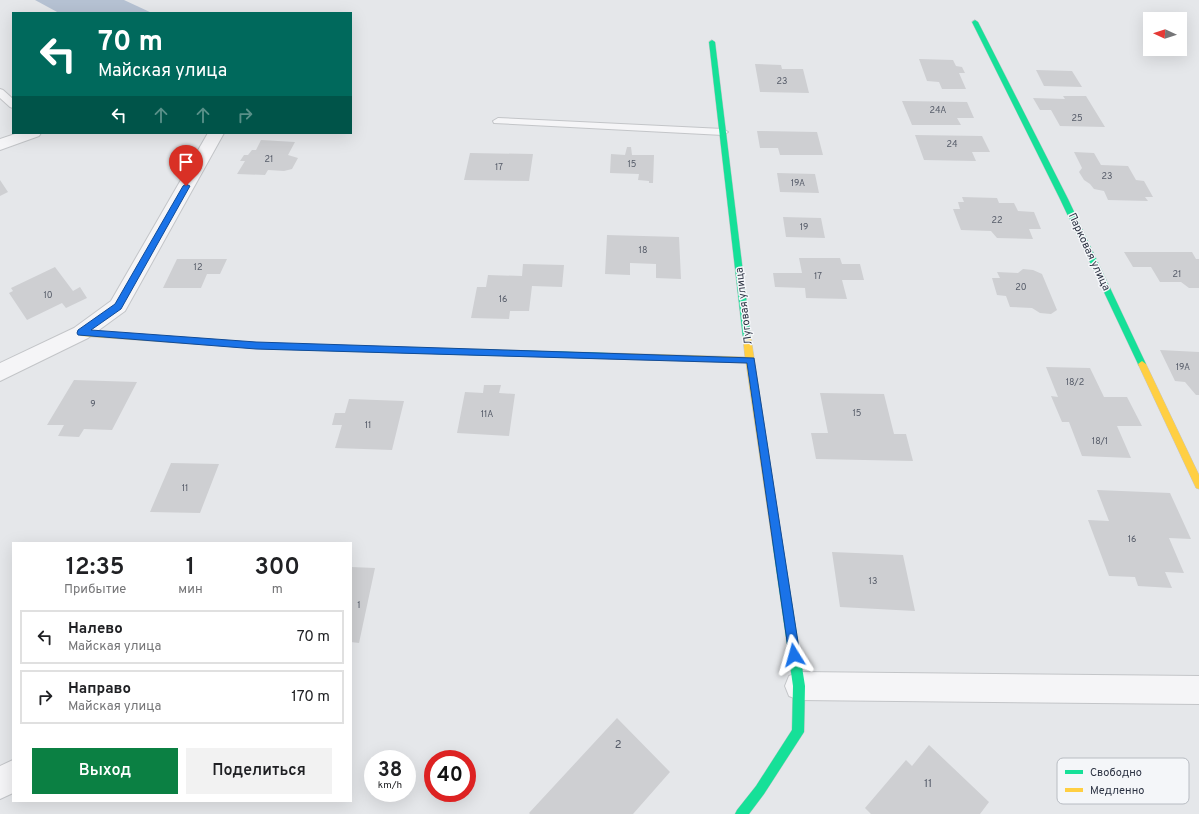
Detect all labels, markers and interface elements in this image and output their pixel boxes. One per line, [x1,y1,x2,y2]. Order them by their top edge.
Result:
north arrow [1143,12,1187,56]
map controls [1143,12,1187,56]
text: 70 m [98,25,163,61]
icon: left [32,28,84,80]
text: Майская улица [98,60,227,83]
house number: 23 [777,76,787,87]
icon: left [108,104,130,126]
icon: ahead [150,104,172,126]
icon: ahead [192,104,214,126]
icon: right [234,104,256,126]
house number: 24А [930,105,946,116]
house number: 25 [1071,113,1083,124]
house number: 24 [946,139,958,150]
pin [169,145,203,186]
icon: arrive [175,151,197,173]
house number: 21 [265,154,273,165]
house number: 15 [628,159,636,170]
house number: 17 [495,162,503,173]
house number: 23 [1102,171,1112,182]
house number: 19А [791,178,805,189]
street label: Парковая улица [1065,211,1113,293]
house number: 22 [991,215,1003,226]
house number: 19 [800,222,808,233]
house number: 18 [639,245,647,256]
house number: 12 [194,262,202,273]
street label: Луговая улица [732,266,756,345]
house number: 21 [1173,269,1181,280]
house number: 17 [814,271,822,282]
house number: 20 [1015,282,1027,293]
house number: 10 [43,290,53,301]
house number: 16 [499,294,507,305]
house number: 19А [1176,362,1190,373]
house number: 18/2 [1066,377,1084,388]
house number: 9 [90,399,96,410]
house number: 15 [853,408,861,419]
house number: 11А [481,409,493,420]
house number: 11 [365,420,371,431]
house number: 18/1 [1092,436,1108,447]
house number: 11 [182,483,188,494]
house number: 16 [1128,534,1136,545]
text: 12:35 [66,553,125,583]
text: 1 [186,553,195,583]
text: 300 [255,553,300,583]
house number: 13 [869,576,877,587]
text: Прибытие [64,582,126,598]
text: мин [178,582,203,598]
text: m [272,582,283,598]
house number: 1 [357,600,361,611]
text: Налево [68,620,123,639]
icon: left [34,626,56,648]
text: 70 m [297,628,330,647]
position arrow [773,634,815,676]
text: Майская улица [68,639,161,655]
text: Направо [68,680,131,699]
icon: right [34,686,56,708]
text: 170 m [291,688,330,707]
text: Майская улица [68,699,161,715]
house number: 2 [615,738,621,752]
button: Выход [32,748,178,794]
button: Поделиться [186,748,332,794]
speed limit sign: 40 [424,750,476,802]
text: 38 [378,758,402,784]
legend [1057,758,1189,804]
text: Свободно [1090,766,1142,780]
house number: 11 [924,777,932,791]
text: km/h [378,779,402,792]
text: Медленно [1090,784,1144,798]

